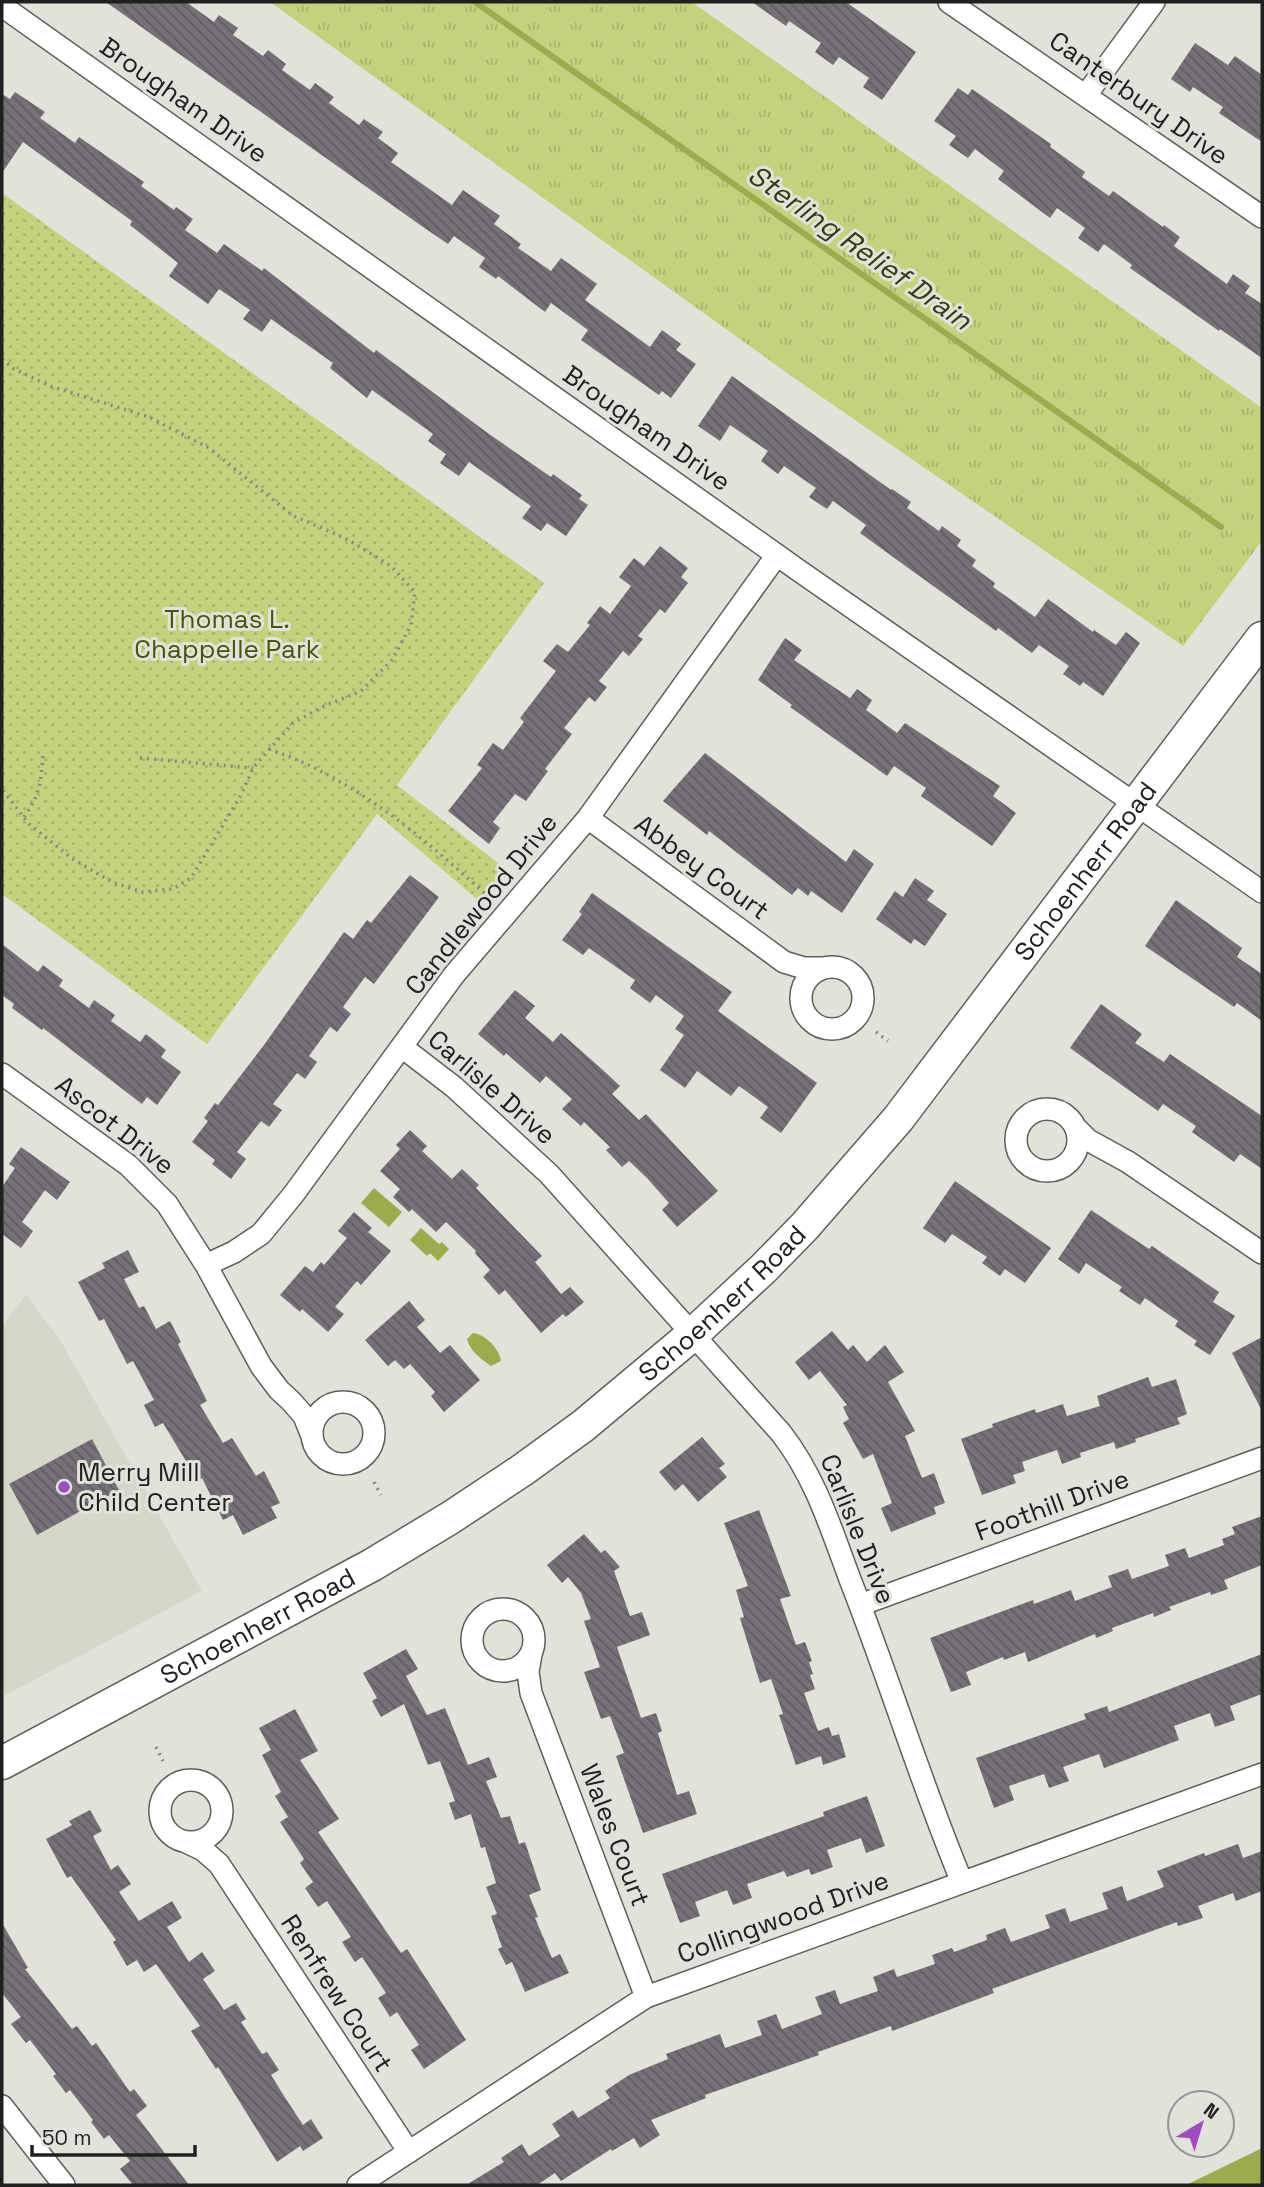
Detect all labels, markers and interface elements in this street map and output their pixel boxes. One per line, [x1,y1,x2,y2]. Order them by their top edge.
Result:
street label: Canterbury Drive [1043,23,1235,173]
street label: Brougham Drive [93,29,275,171]
water label: Sterling Relief Drain [741,156,980,338]
street label: Brougham Drive [556,357,738,499]
park label: Thomas L. Chappelle Park [134,602,320,666]
street label: Schoenherr Road [1007,775,1164,968]
street label: Candlewood Drive [397,806,565,1002]
street label: Abbey Court [628,807,776,927]
street label: Carlisle Drive [421,1022,563,1152]
street label: Ascot Drive [49,1068,181,1182]
street label: Schoenherr Road [631,1218,813,1389]
street label: Carlisle Drive [813,1449,903,1609]
place label: Merry Mill Child Center [78,1455,231,1519]
street label: Foothill Drive [970,1461,1134,1549]
marker: Merry Mill Child Center [56,1479,72,1495]
street label: Schoenherr Road [154,1560,361,1692]
street label: Wales Court [572,1759,658,1911]
street label: Collingwood Drive [672,1863,894,1971]
street label: Renfrew Court [273,1908,401,2078]
north arrow [1166,2089,1236,2159]
text: N [1198,2097,1224,2125]
scale bar [32,2114,194,2158]
text: 50 m [42,2124,92,2151]

